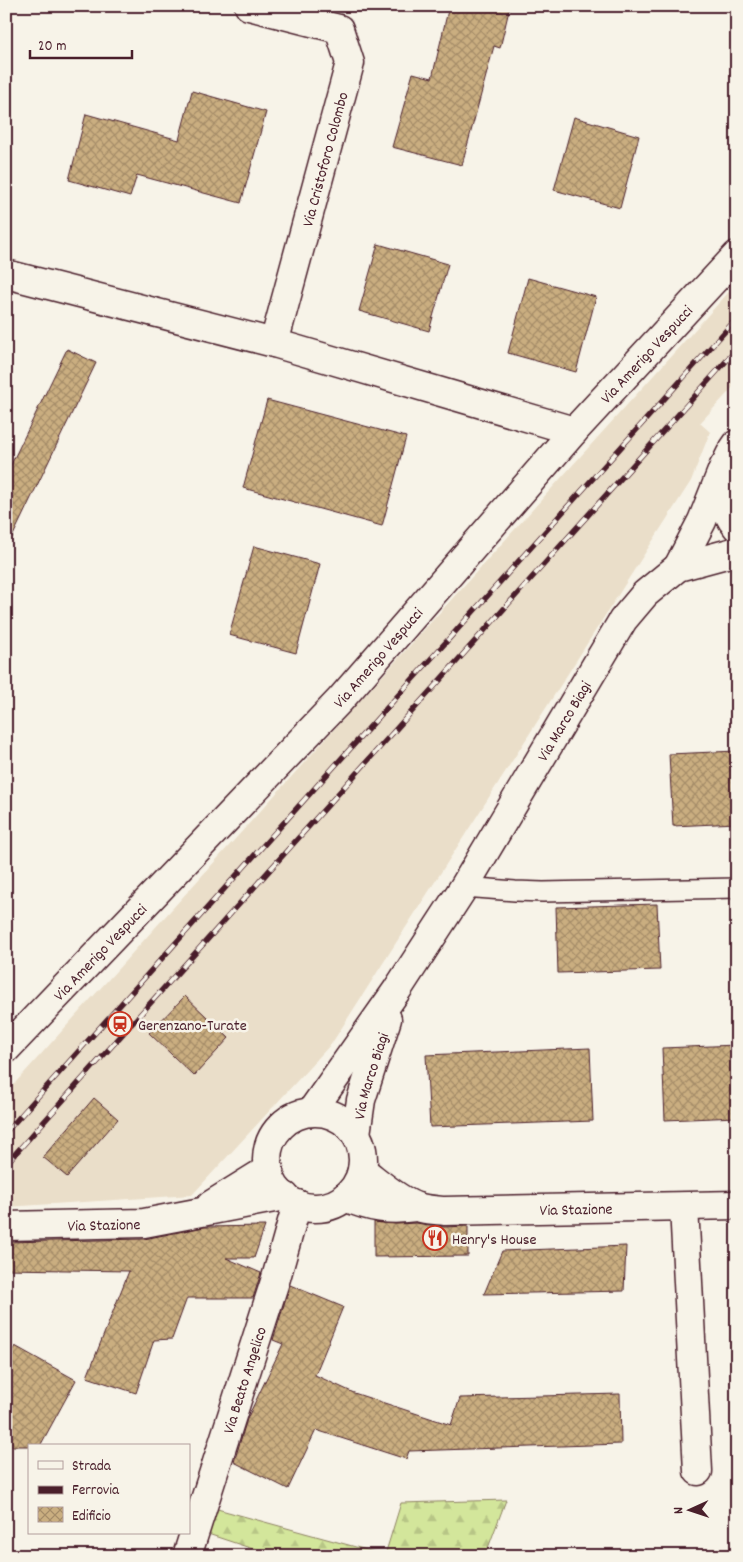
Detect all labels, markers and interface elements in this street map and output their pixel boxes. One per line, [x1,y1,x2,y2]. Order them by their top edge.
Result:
scale bar [30,28,132,60]
text: 20 m [38,36,66,58]
street label: Via Cristoforo Colombo [297,90,355,230]
street label: Via Amerigo Vespucci [596,301,699,410]
street label: Via Amerigo Vespucci [329,603,430,714]
street label: Via Marco Biagi [532,677,598,766]
street label: Via Amerigo Vespucci [49,899,153,1007]
station icon: Gerenzano-Turate [107,1011,133,1037]
place label: Gerenzano-Turate [138,1015,247,1038]
street label: Via Marco Biagi [349,1030,396,1121]
street label: Via Stazione [539,1199,613,1223]
street label: Via Stazione [67,1214,141,1239]
restaurant icon: Henry's House [422,1225,448,1251]
place label: Henry's House [452,1229,537,1252]
street label: Via Beato Angelico [218,1324,274,1437]
legend [28,1444,190,1534]
text: Strada [72,1456,112,1478]
text: Ferrovia [72,1480,120,1502]
north arrow [666,1484,716,1534]
text: Edificio [72,1506,111,1528]
text: N [669,1507,689,1515]

